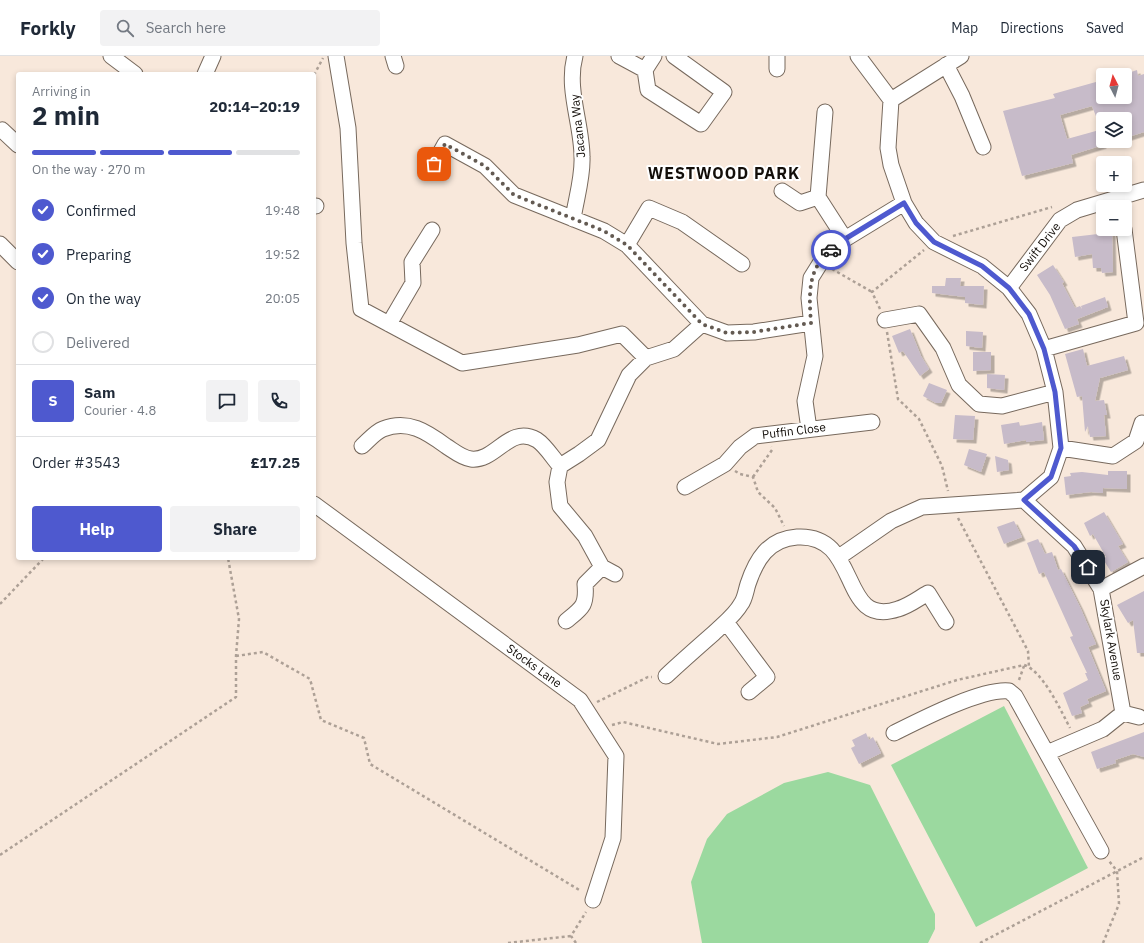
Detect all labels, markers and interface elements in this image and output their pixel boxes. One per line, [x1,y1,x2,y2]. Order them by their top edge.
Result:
search box [100,10,380,46]
text: Forkly [20,16,76,40]
icon: search [114,17,136,39]
text: Search here [146,18,226,37]
text: Map [951,19,978,37]
text: Directions [1000,19,1064,37]
text: Saved [1086,19,1124,37]
north arrow [1096,68,1132,104]
map controls [1096,68,1132,236]
text: Arriving in [32,83,91,100]
street label: Jacana Way [567,93,588,159]
text: 20:14–20:19 [209,97,300,116]
text: 2 min [32,98,100,132]
button: layers [1096,112,1132,148]
pin [417,147,451,181]
icon: bag [423,153,445,175]
button: + [1096,156,1132,192]
text: On the way · 270 m [32,161,145,178]
district label: WESTWOOD PARK [648,163,800,183]
icon: check [32,199,54,221]
button: − [1096,200,1132,236]
text: Confirmed [66,201,136,220]
text: 19:48 [265,202,300,219]
street label: Swift Drive [1016,219,1064,274]
courier [811,230,851,270]
icon: car [820,239,842,261]
icon: check [32,243,54,265]
text: Preparing [66,245,131,264]
text: 19:52 [265,246,300,263]
icon: check [32,287,54,309]
text: On the way [66,289,141,308]
text: 20:05 [265,290,300,307]
text: Delivered [66,333,130,352]
button: chat [206,380,248,422]
button: phone [258,380,300,422]
text: Sam [84,383,115,402]
text: S [48,391,58,410]
text: Courier · 4.8 [84,402,156,419]
street label: Puffin Close [761,419,827,442]
text: Order #3543 [32,453,121,472]
text: £17.25 [251,453,300,472]
button: Help [32,506,162,552]
button: Share [170,506,300,552]
pin [1071,550,1105,584]
icon: home [1077,556,1099,578]
street label: Skylark Avenue [1097,598,1126,682]
street label: Stocks Lane [504,641,565,691]

